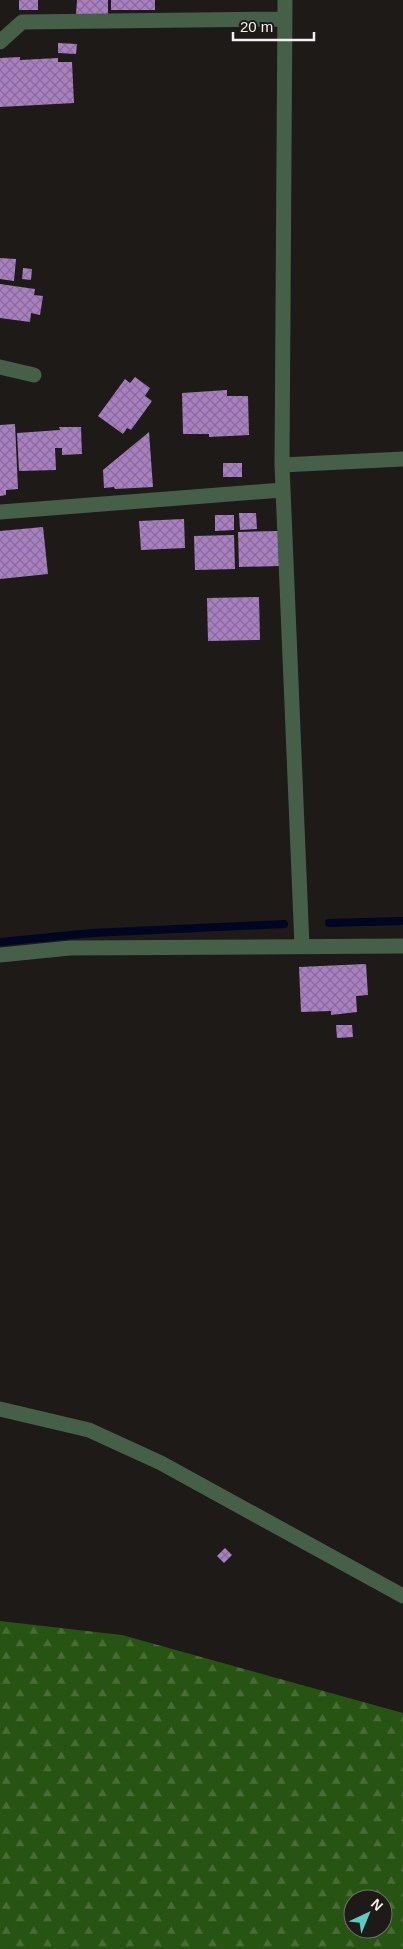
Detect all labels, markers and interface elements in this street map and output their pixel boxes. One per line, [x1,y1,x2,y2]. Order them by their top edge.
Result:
scale bar [233,10,314,42]
text: 20 m [240,18,273,35]
north arrow [343,1889,393,1939]
text: N [368,1895,386,1914]

